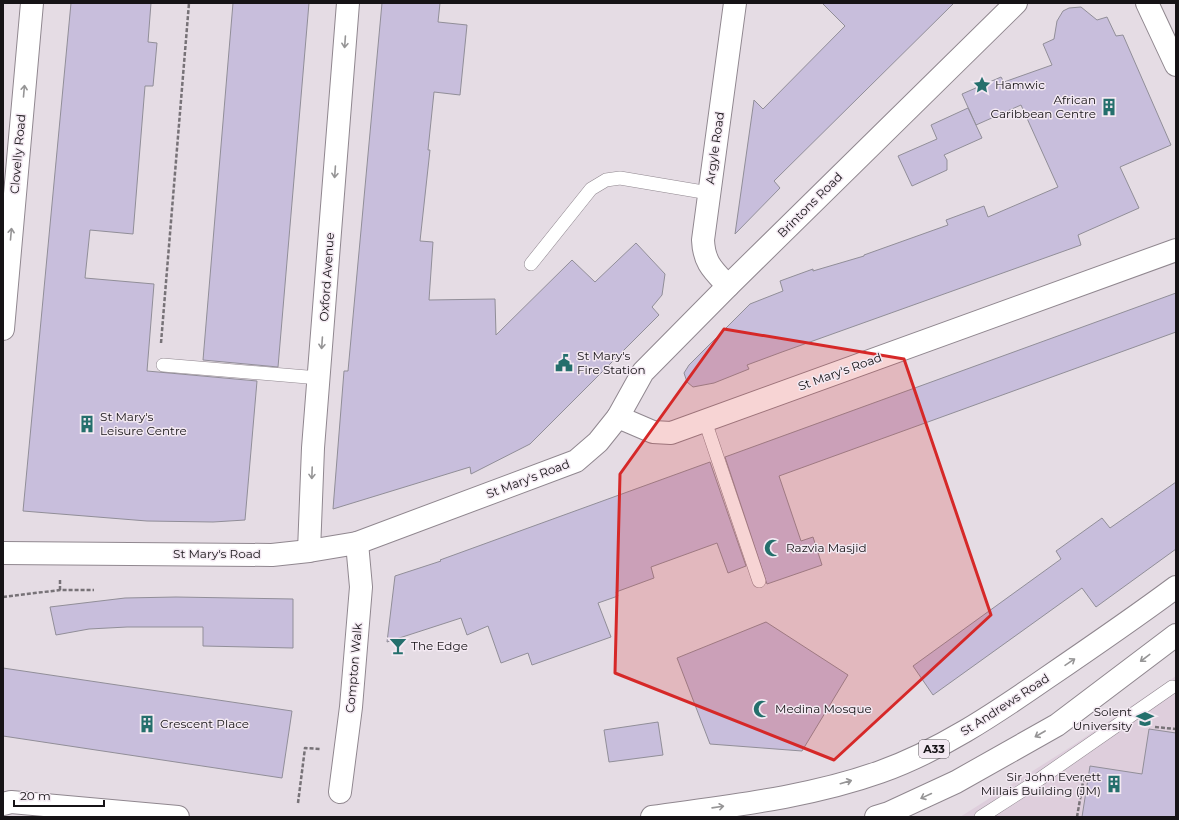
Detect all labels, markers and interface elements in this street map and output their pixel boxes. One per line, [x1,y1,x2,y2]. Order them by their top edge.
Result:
one-way arrow [341,35,348,48]
place icon: Hamwic [972,75,992,95]
place label: Hamwic [995,77,1045,92]
one-way arrow [20,85,27,98]
place label: African Caribbean Centre [991,92,1096,121]
building icon: African Caribbean Centre [1099,97,1119,117]
street label: Argyle Road [702,111,727,185]
street label: Clovelly Road [7,113,28,195]
one-way arrow [331,165,338,178]
street label: Brintons Road [774,169,845,240]
one-way arrow [8,228,15,241]
street label: Oxford Avenue [316,232,337,322]
one-way arrow [318,336,325,349]
place label: St Mary's Fire Station [577,348,646,377]
street label: St Mary's Road [796,349,884,394]
public building icon: St Mary's Fire Station [554,353,574,373]
place label: St Mary's Leisure Centre [100,409,187,438]
building icon: St Mary's Leisure Centre [77,414,97,434]
street label: St Mary's Road [484,456,572,501]
one-way arrow [309,466,316,479]
mosque icon: Razvia Masjid [763,538,783,558]
place label: Razvia Masjid [786,540,867,555]
street label: St Mary's Road [173,546,261,561]
street label: Compton Walk [342,622,365,714]
bar icon: The Edge [388,636,408,656]
place label: The Edge [411,638,468,653]
one-way arrow [1139,654,1150,662]
one-way arrow [1064,658,1075,666]
street label: St Andrews Road [957,670,1052,739]
mosque icon: Medina Mosque [752,699,772,719]
place label: Medina Mosque [775,701,872,716]
place label: Solent University [1073,704,1132,733]
school or university icon: Solent University [1135,709,1155,729]
building icon: Crescent Place [137,714,157,734]
place label: Crescent Place [160,716,249,731]
one-way arrow [1034,731,1046,739]
road number: A33 [919,740,949,758]
place label: Sir John Everett Millais Building (JM) [981,769,1101,798]
building icon: Sir John Everett Millais Building (JM) [1104,774,1124,794]
one-way arrow [839,778,852,785]
scale bar [14,782,104,808]
text: 20 m [20,788,51,803]
one-way arrow [920,793,932,800]
one-way arrow [711,803,724,811]

